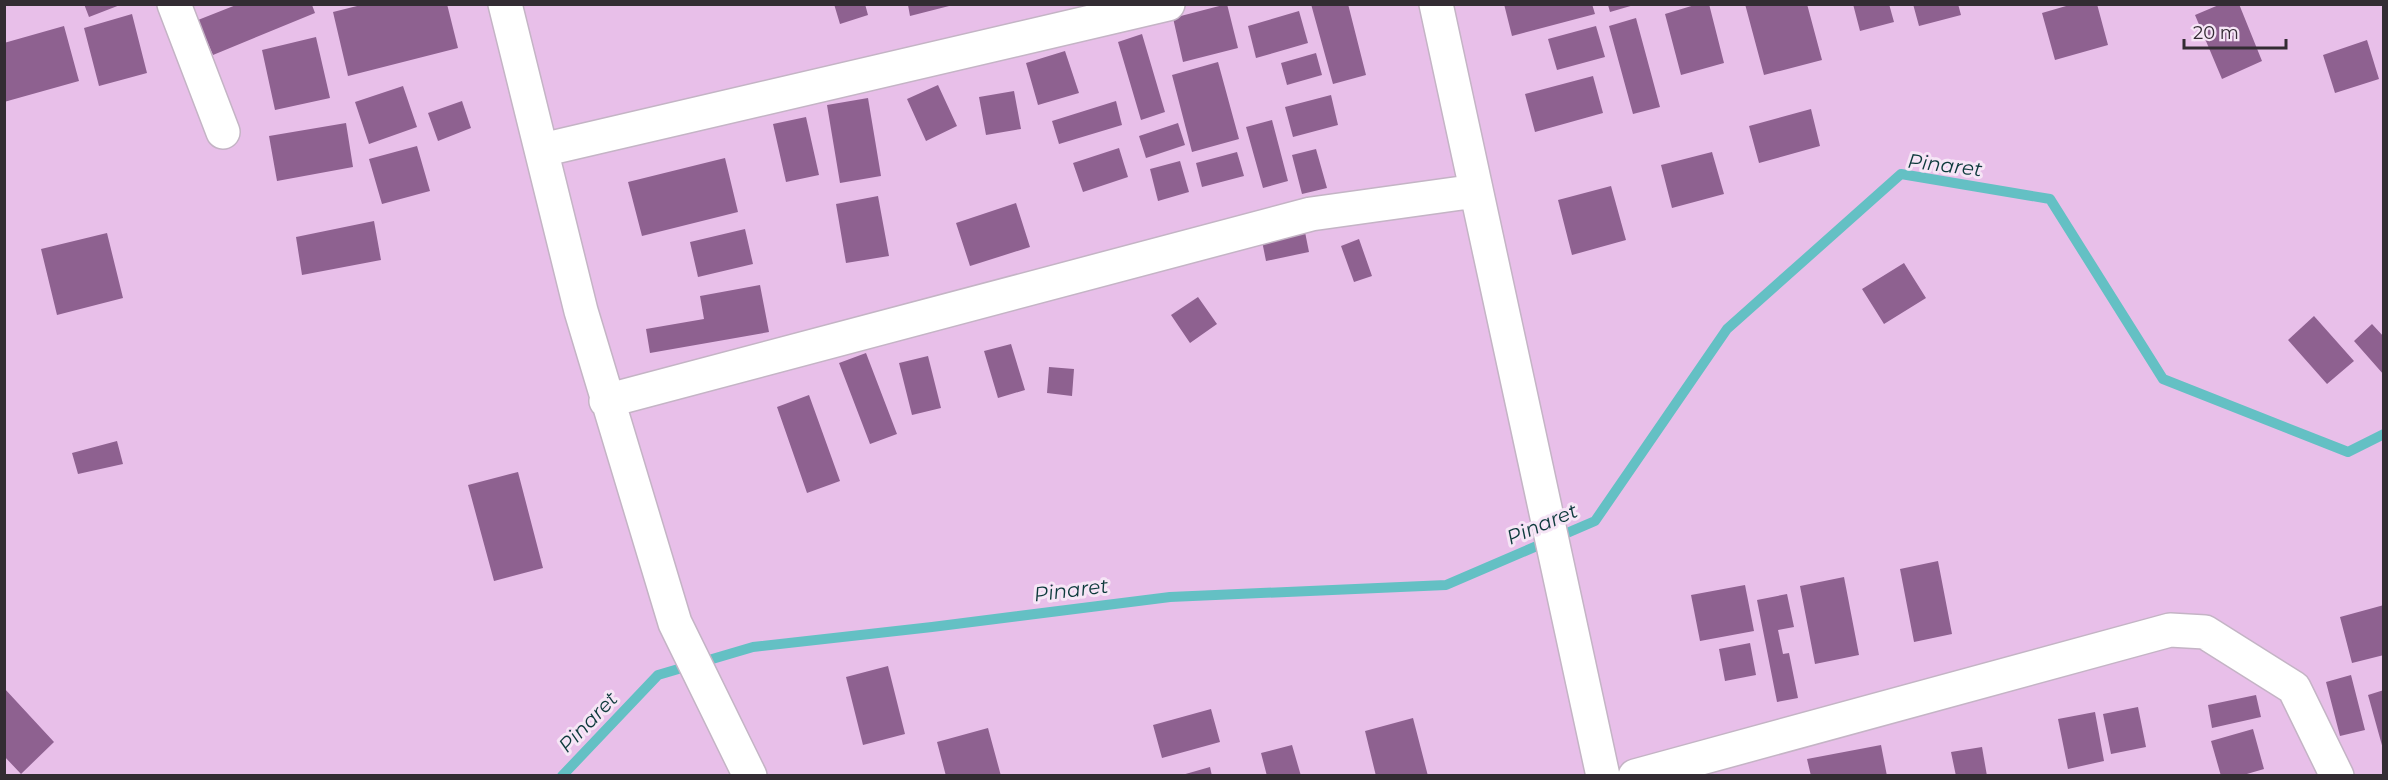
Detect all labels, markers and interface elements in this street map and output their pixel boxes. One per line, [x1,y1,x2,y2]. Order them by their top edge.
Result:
scale bar [2184,12,2286,50]
text: 20 m [2193,22,2239,44]
water label: Pinaret [1906,149,1984,181]
water label: Pinaret [1503,498,1581,550]
water label: Pinaret [1032,574,1110,606]
water label: Pinaret [553,687,623,757]

